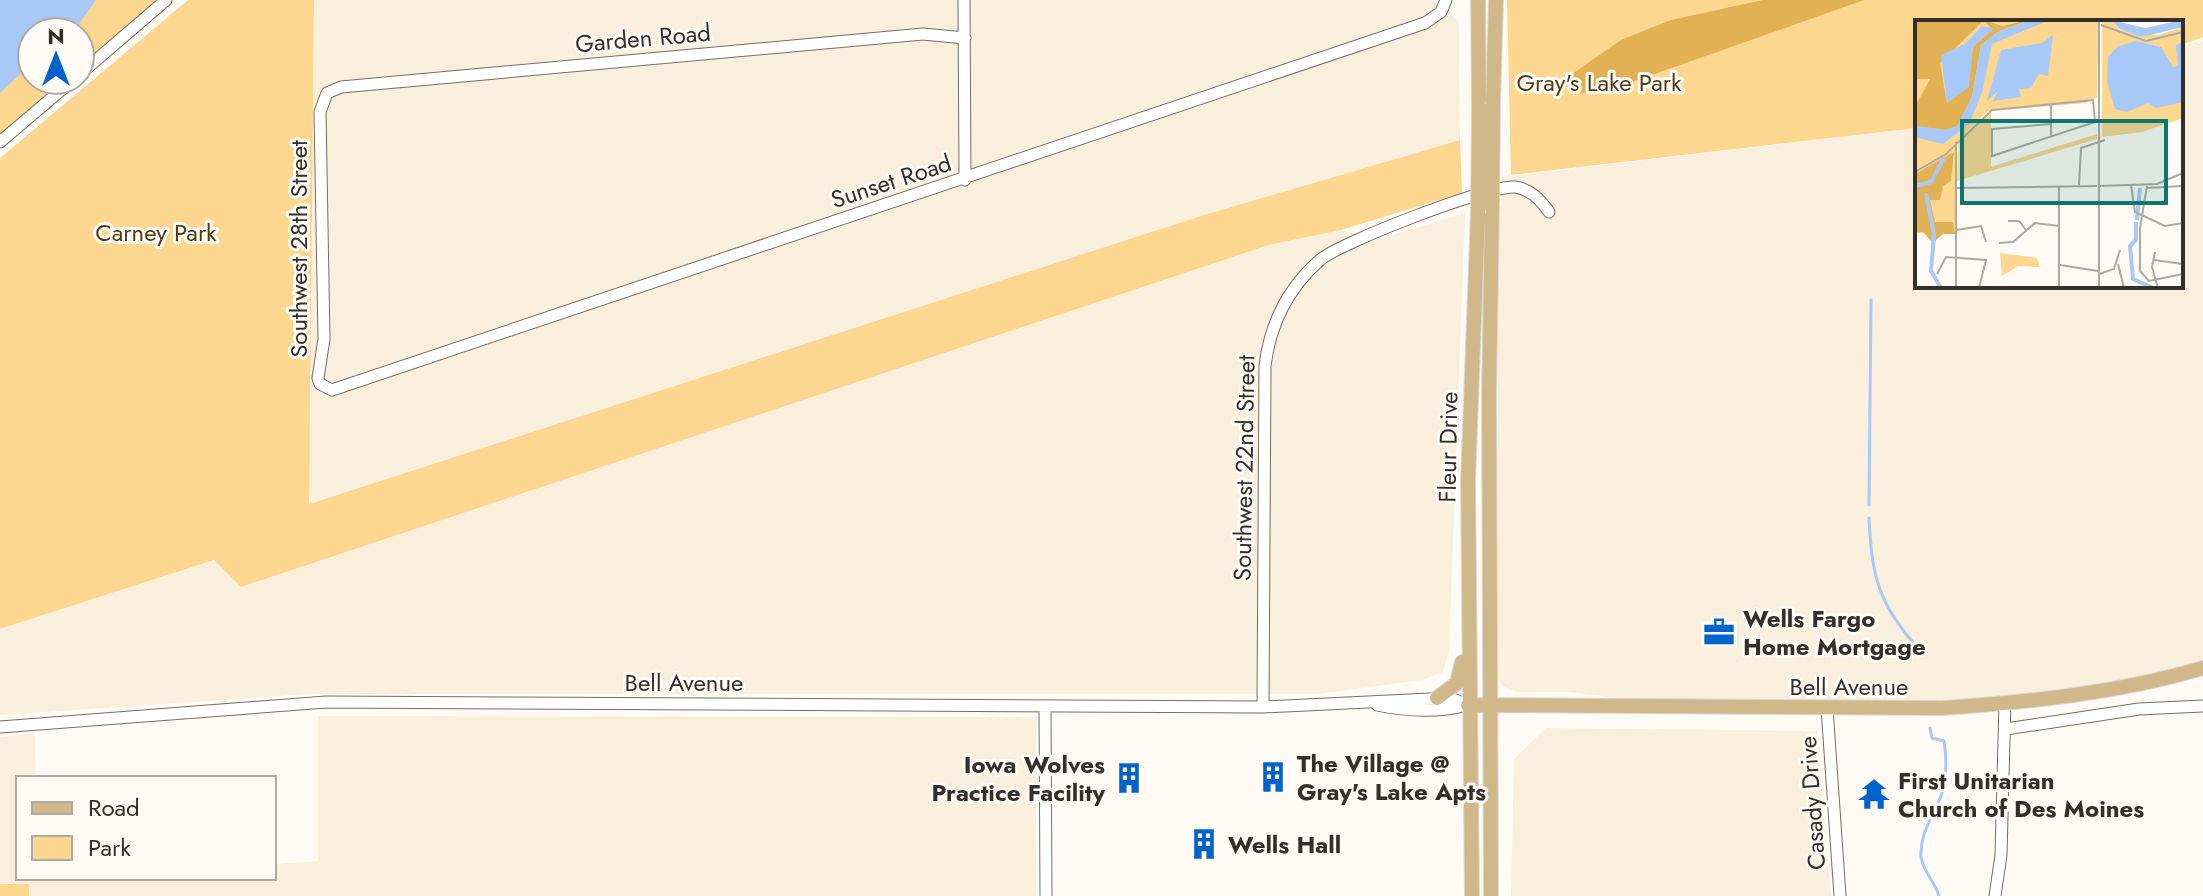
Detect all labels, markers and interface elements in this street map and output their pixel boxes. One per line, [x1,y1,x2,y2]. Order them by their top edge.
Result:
street label: Garden Road [574,15,712,61]
north arrow [16,16,96,96]
text: N [47,20,65,52]
inset map [1915,20,2183,288]
park label: Gray's Lake Park [1517,65,1682,100]
street label: Southwest 28th Street [281,140,316,358]
street label: Sunset Road [826,145,956,217]
park label: Carney Park [95,215,217,250]
street label: Southwest 22nd Street [1225,354,1263,581]
street label: Fleur Drive [1430,391,1466,503]
place label: Wells Fargo Home Mortgage [1743,601,1926,664]
office icon: Wells Fargo Home Mortgage [1702,615,1736,649]
street label: Bell Avenue [625,665,743,700]
street label: Bell Avenue [1790,669,1908,704]
street label: Casady Drive [1790,735,1834,871]
place label: The Village @ Gray's Lake Apts [1297,746,1486,809]
place label: Iowa Wolves Practice Facility [932,747,1105,810]
building icon: The Village @ Gray's Lake Apts [1256,760,1290,794]
building icon: Iowa Wolves Practice Facility [1112,761,1146,795]
place label: First Unitarian Church of Des Moines [1898,763,2144,826]
legend [16,776,276,880]
temple icon: First Unitarian Church of Des Moines [1857,777,1891,811]
text: Road [88,790,140,825]
building icon: Wells Hall [1187,827,1221,861]
place label: Wells Hall [1228,827,1341,862]
text: Park [88,830,131,865]

